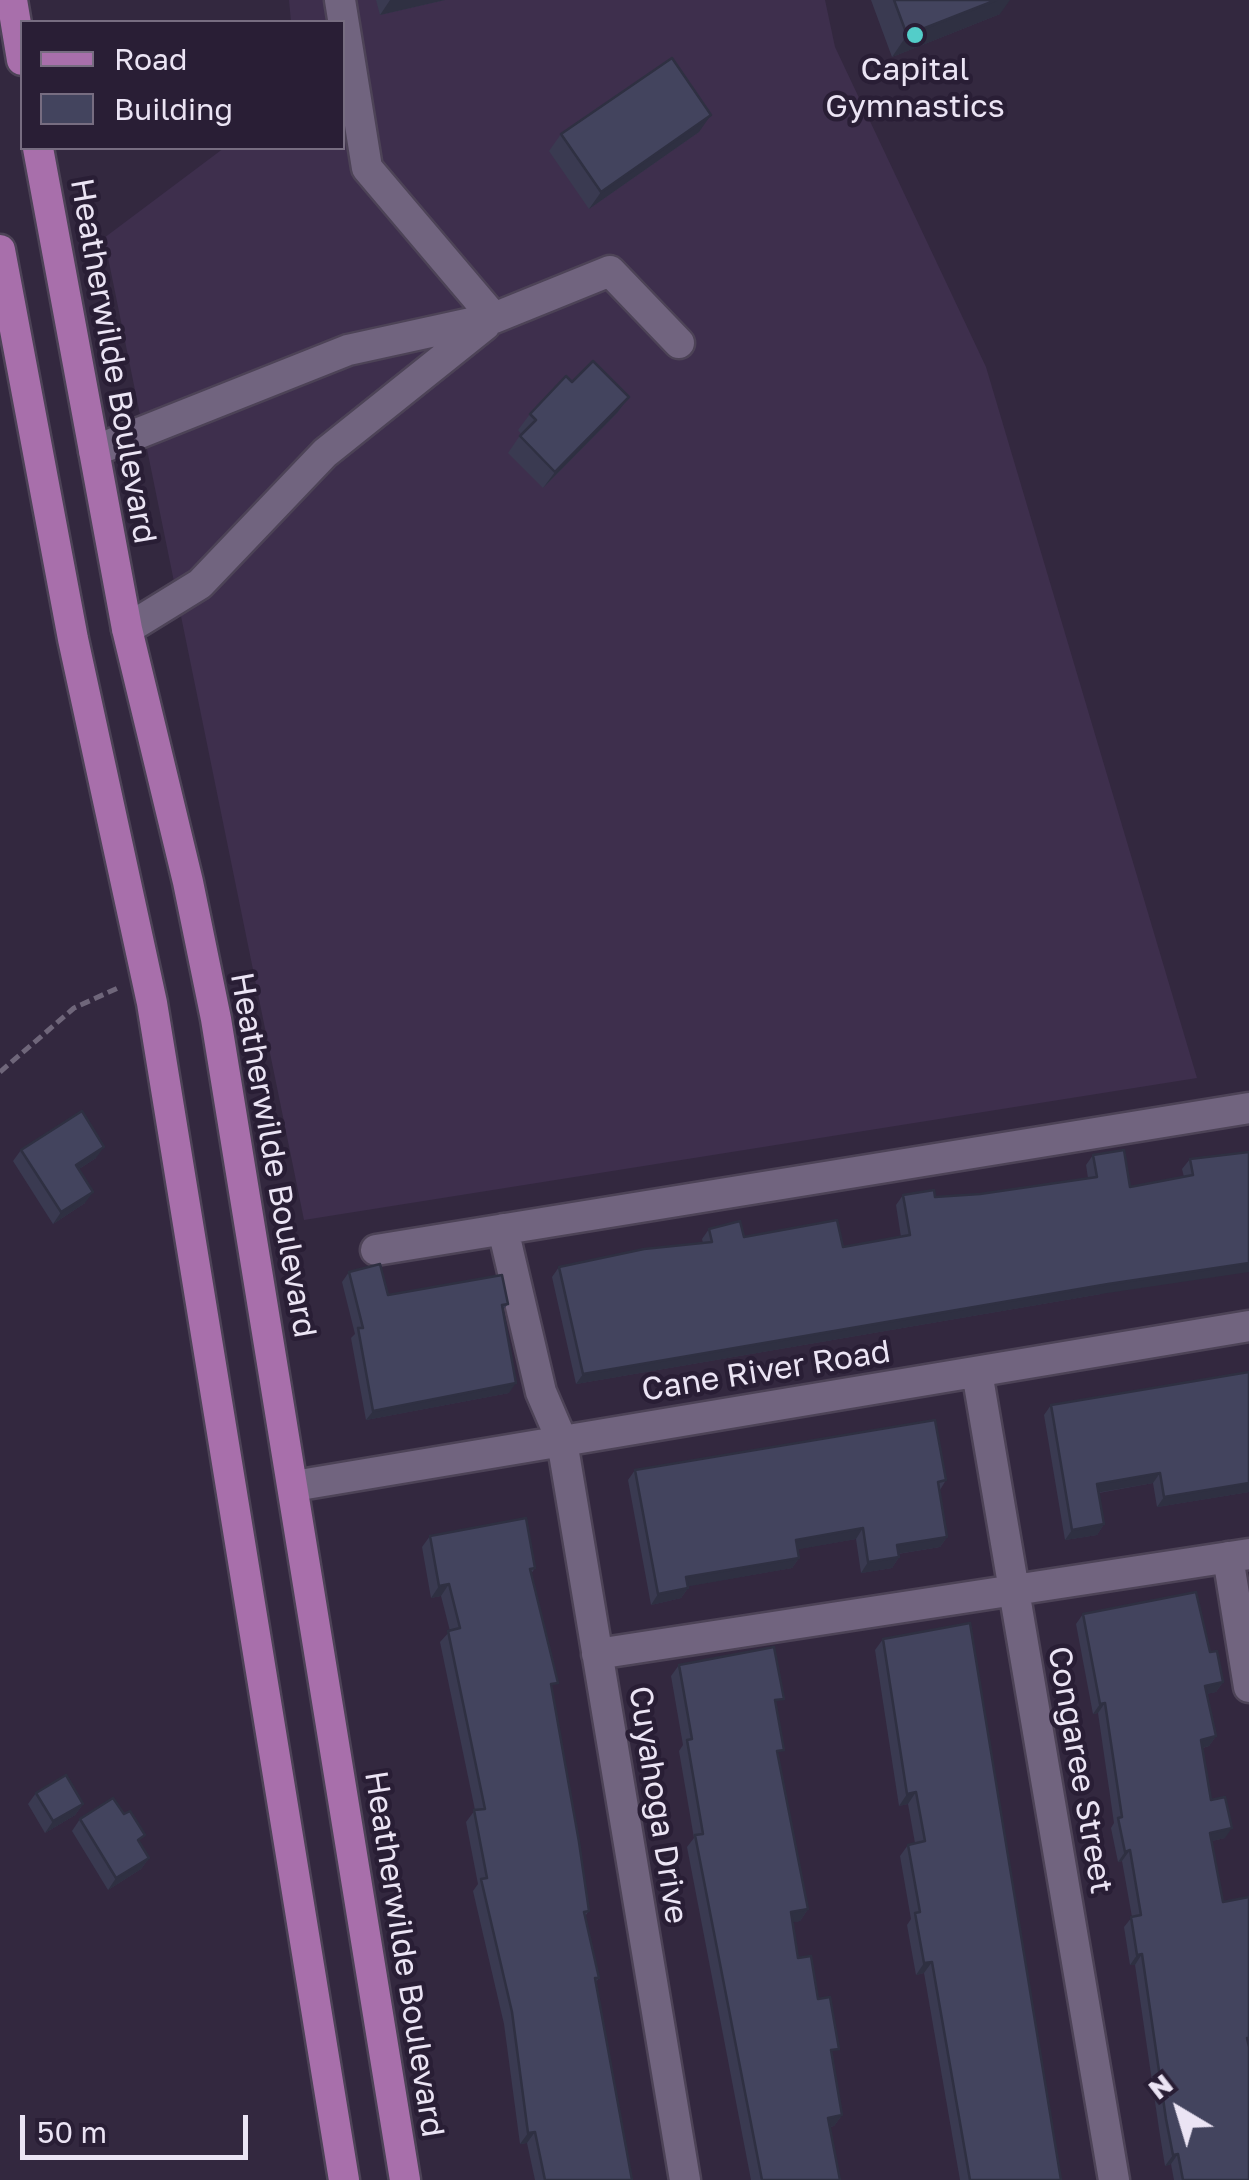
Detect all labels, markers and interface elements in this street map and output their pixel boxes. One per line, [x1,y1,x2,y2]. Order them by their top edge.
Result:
legend [20,20,345,150]
marker: Capital Gymnastics [904,24,926,46]
text: Road [114,41,188,77]
place label: Capital Gymnastics [825,51,1005,126]
text: Building [114,91,233,127]
street label: Heatherwilde Boulevard [62,175,164,547]
street label: Heatherwilde Boulevard [222,969,324,1341]
street label: Cane River Road [639,1332,893,1410]
street label: Congaree Street [1039,1643,1121,1897]
street label: Cuyahoga Drive [620,1683,696,1927]
street label: Heatherwilde Boulevard [356,1768,452,2140]
north arrow [1129,2060,1229,2160]
text: N [1142,2066,1179,2106]
scale bar [25,2095,252,2157]
text: 50 m [37,2114,107,2150]

